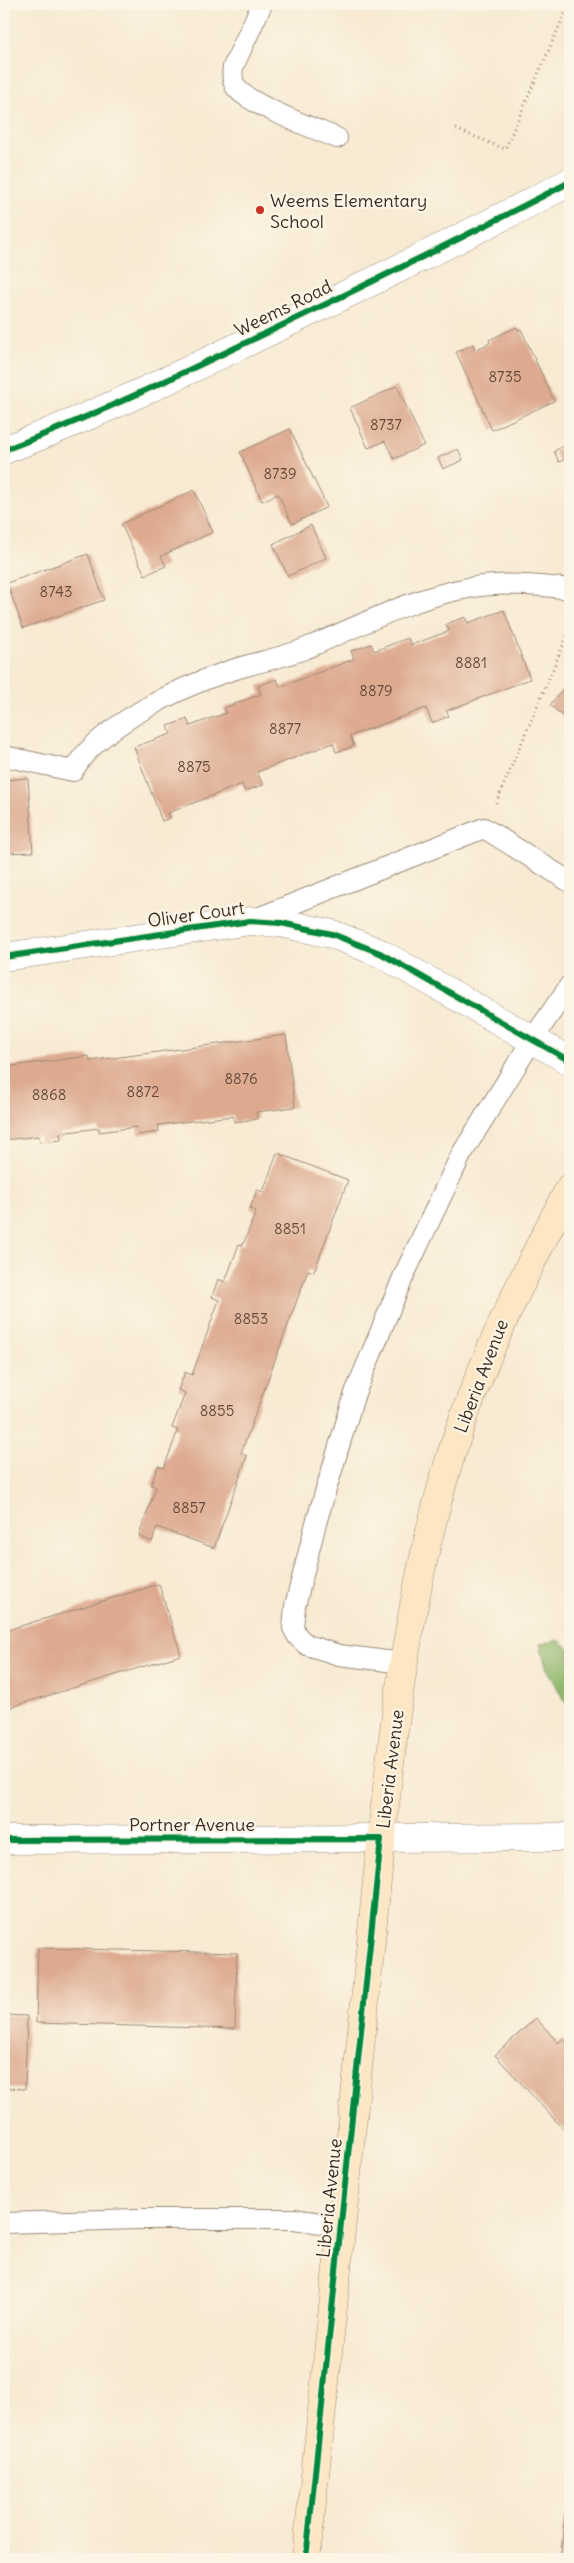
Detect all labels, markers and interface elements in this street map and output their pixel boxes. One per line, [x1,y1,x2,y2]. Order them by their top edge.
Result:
place label: Weems Elementary School [270,189,427,233]
marker: Weems Elementary School [254,204,266,216]
street label: Weems Road [231,274,336,341]
house number: 8735 [488,367,522,386]
house number: 8737 [370,415,402,434]
house number: 8739 [263,464,297,483]
house number: 8743 [40,582,72,601]
house number: 8881 [455,653,487,672]
house number: 8879 [359,681,393,700]
house number: 8877 [269,719,301,738]
house number: 8875 [177,757,211,776]
street label: Oliver Court [146,896,246,932]
house number: 8876 [224,1069,258,1088]
house number: 8872 [127,1082,159,1101]
house number: 8868 [32,1085,66,1104]
house number: 8851 [274,1219,306,1238]
house number: 8853 [234,1309,268,1328]
street label: Liberia Avenue [449,1316,513,1436]
house number: 8855 [200,1401,234,1420]
house number: 8857 [172,1498,206,1517]
street label: Liberia Avenue [371,1708,409,1830]
street label: Portner Avenue [129,1813,255,1836]
street label: Liberia Avenue [311,2137,347,2259]

